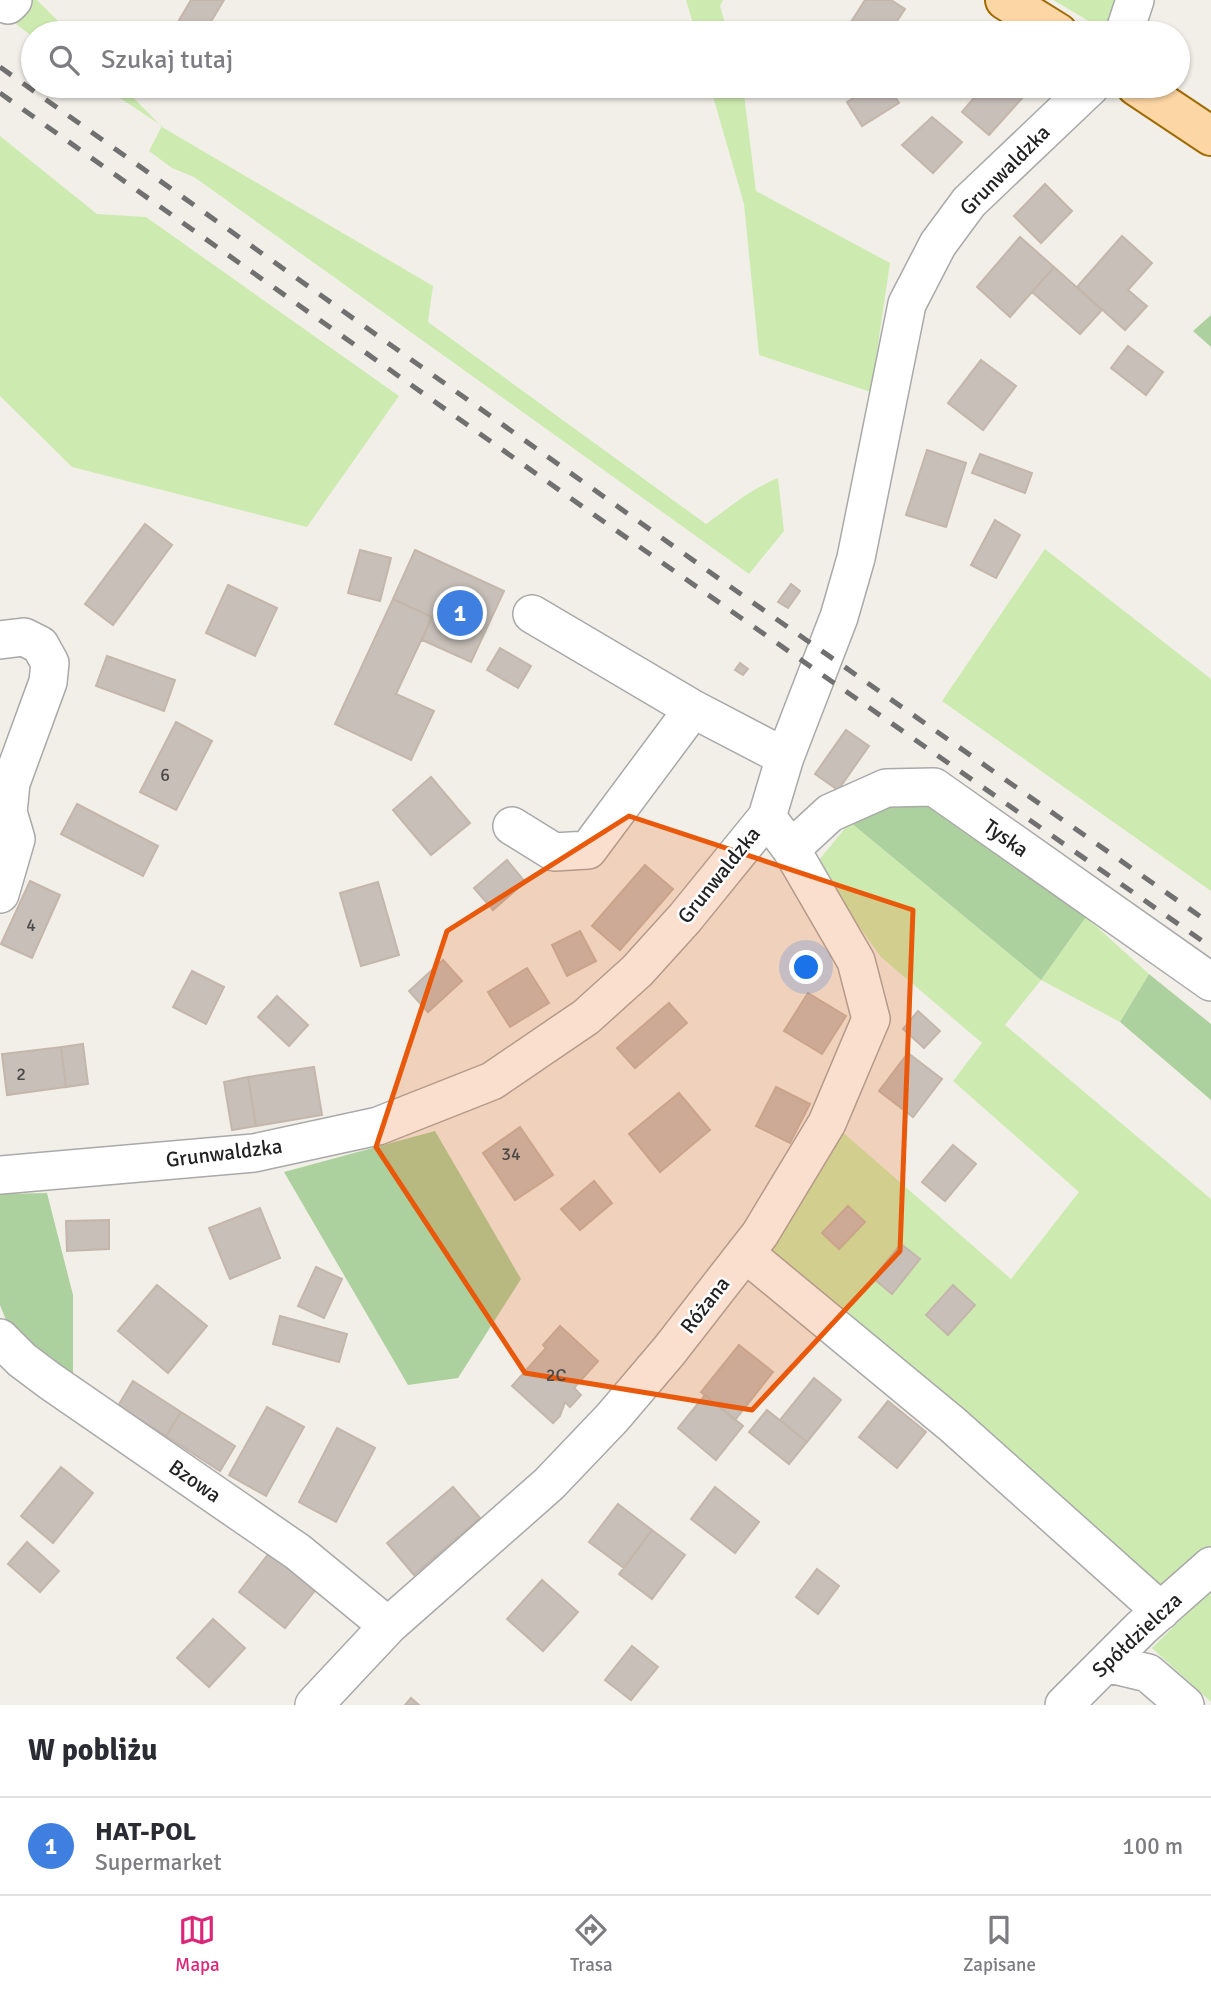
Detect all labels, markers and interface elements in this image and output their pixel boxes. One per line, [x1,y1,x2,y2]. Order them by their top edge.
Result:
search box [21,21,1190,98]
icon: search [45,41,83,79]
text: Szukaj tutaj [101,44,233,76]
street label: Grunwaldzka [954,119,1056,221]
pin: 1 [437,587,483,639]
house number: 6 [160,764,170,786]
street label: Tyska [978,813,1034,863]
street label: Grunwaldzka [672,821,766,929]
house number: 4 [26,914,36,936]
your location [789,950,823,984]
house number: 2 [16,1063,26,1085]
street label: Grunwaldzka [164,1133,284,1173]
house number: 34 [501,1143,521,1165]
street label: Różana [675,1271,735,1339]
house number: 2C [546,1364,566,1386]
street label: Bzowa [164,1454,226,1508]
street label: Spółdzielcza [1087,1587,1187,1683]
text: W pobliżu [28,1732,157,1769]
text: HAT-POL [95,1816,196,1848]
text: 1 [45,1832,57,1861]
text: 100 m [1122,1832,1183,1861]
text: Supermarket [95,1848,222,1877]
tab: Mapa [175,1911,220,1977]
tab: Trasa [570,1911,613,1977]
tab: Zapisane [963,1911,1036,1977]

